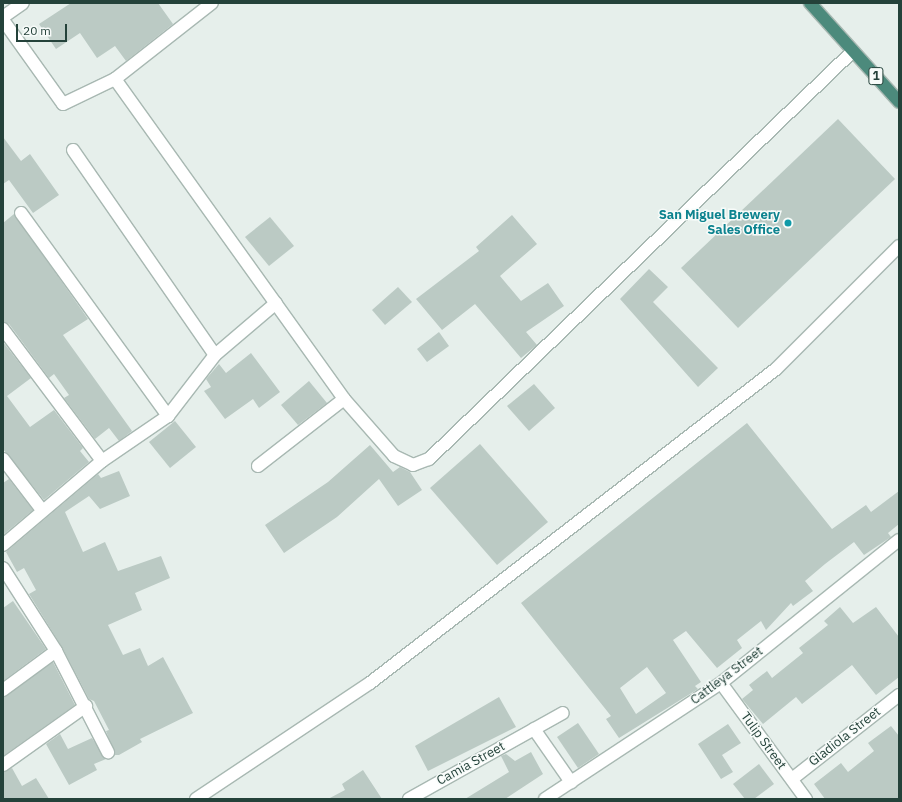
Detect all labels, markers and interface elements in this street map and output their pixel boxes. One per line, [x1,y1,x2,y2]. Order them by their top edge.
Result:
scale bar [18,16,69,42]
text: 20 m [23,23,51,38]
road number: 1 [868,66,884,86]
place label: San Miguel Brewery Sales Office [659,208,780,239]
marker: San Miguel Brewery Sales Office [783,218,793,228]
street label: Cattleya Street [688,644,766,708]
street label: Gladiola Street [806,704,884,770]
street label: Tulip Street [737,709,789,773]
street label: Camia Street [434,739,508,789]

